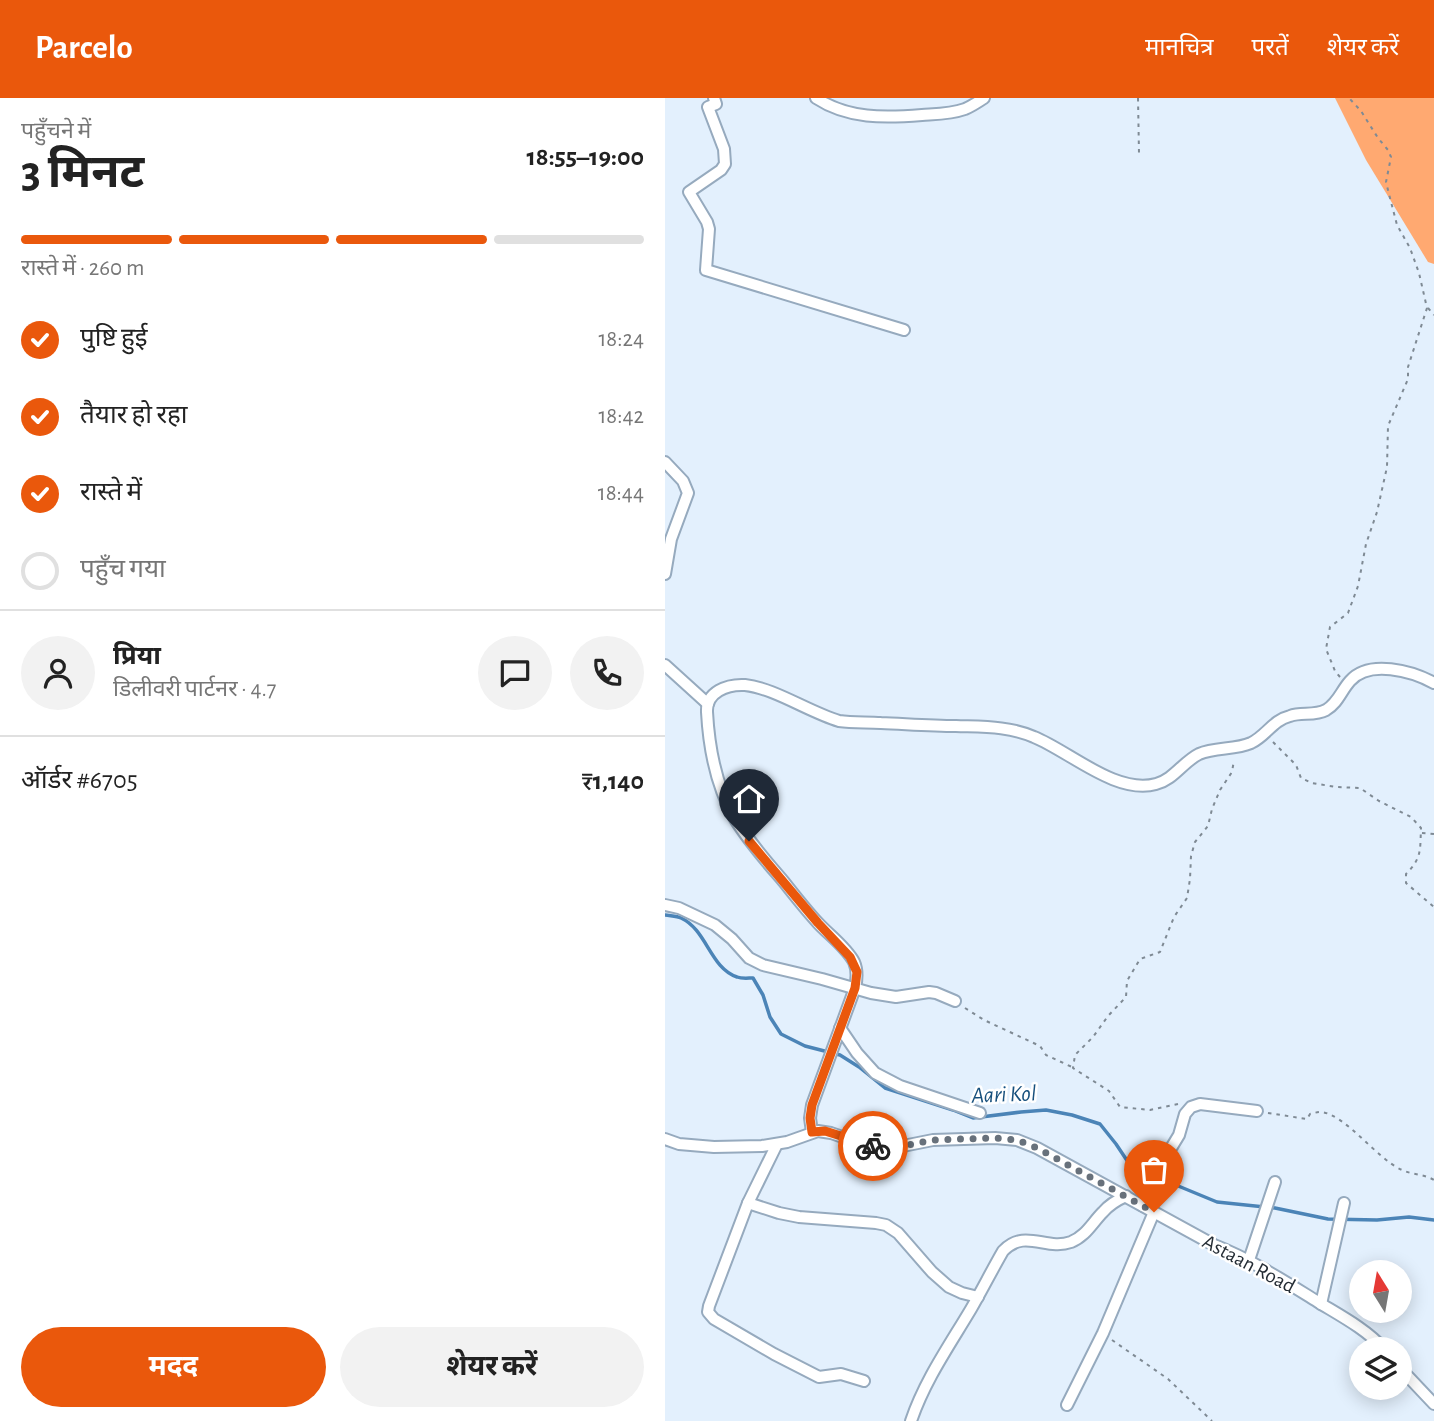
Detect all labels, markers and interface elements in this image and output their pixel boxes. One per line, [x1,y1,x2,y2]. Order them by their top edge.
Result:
text: Parcelo [35,32,133,65]
text: मानचित्र [1145,36,1214,60]
text: परतें [1252,36,1289,60]
text: शेयर करें [1327,36,1399,60]
text: पहुँचने में [21,120,91,143]
text: 18:55–19:00 [526,144,644,170]
text: 3 मिनट [21,150,144,196]
text: रास्ते में · 260 m [21,257,144,280]
icon: check [21,321,59,359]
text: पुष्टि हुई [80,325,148,351]
text: 18:24 [598,328,644,351]
icon: check [21,398,59,436]
text: तैयार हो रहा [80,402,188,428]
text: 18:42 [598,405,644,428]
icon: check [21,475,59,513]
text: रास्ते में [80,479,142,505]
text: 18:44 [598,482,644,505]
text: पहुँच गया [80,556,166,582]
button: person [21,636,95,710]
button: chat [478,636,552,710]
button: phone [570,636,644,710]
text: प्रिया [113,643,161,669]
text: डिलीवरी पार्टनर · 4.7 [113,678,276,701]
text: ऑर्डर #6705 [21,767,138,793]
text: ₹1,140 [582,768,644,794]
pin [719,769,779,841]
icon: home [730,780,768,818]
water label: Aari Kol [970,1082,1037,1108]
courier [838,1111,908,1181]
icon: bike [854,1127,892,1165]
pin [1124,1140,1184,1212]
icon: bag [1135,1151,1173,1189]
street label: Astaan Road [1199,1231,1299,1297]
north arrow [1349,1260,1412,1323]
map controls [1349,1260,1412,1400]
button: मदद [21,1327,326,1407]
button: शेयर करें [340,1327,644,1407]
button: layers [1349,1337,1412,1400]

